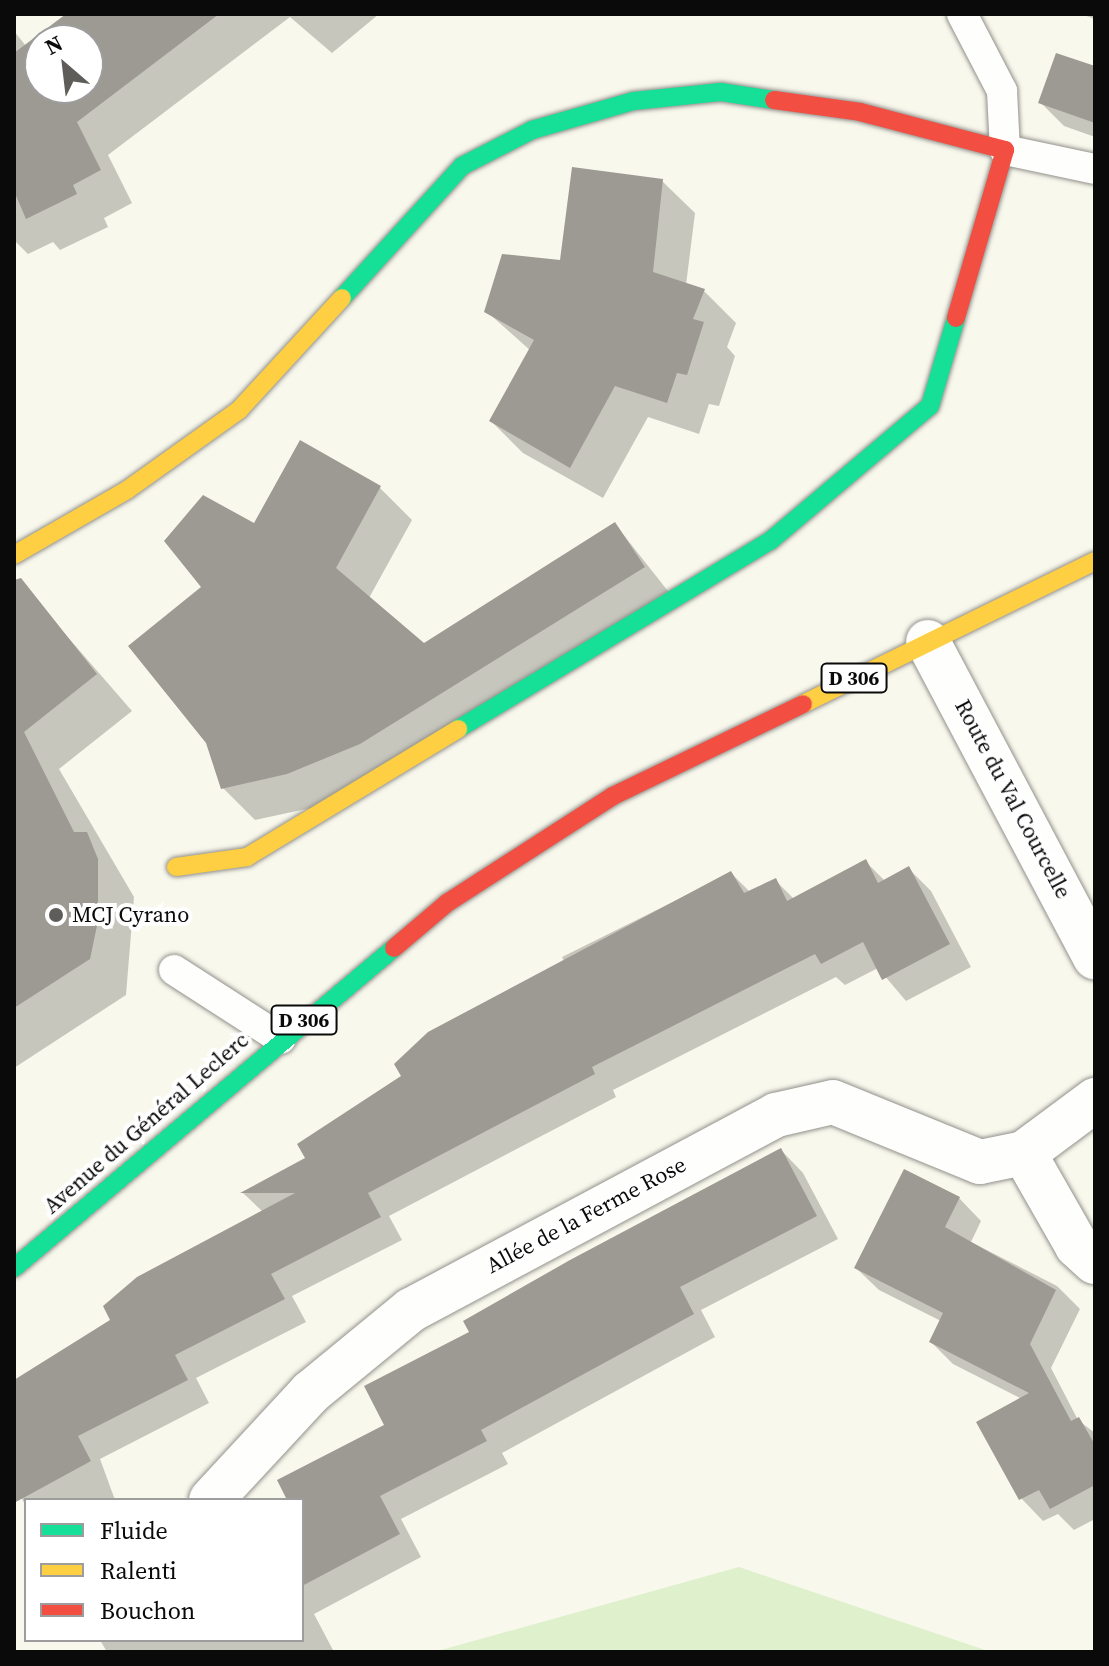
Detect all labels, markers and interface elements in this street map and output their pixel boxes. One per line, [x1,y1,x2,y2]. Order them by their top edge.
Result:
north arrow [24,24,104,104]
text: N [40,28,68,62]
road number: D 306 [820,662,888,694]
street label: Route du Val Courcelle [949,695,1077,903]
place label: MCJ Cyrano [72,902,189,928]
marker: MCJ Cyrano [47,906,65,924]
road number: D 306 [270,1004,338,1036]
street label: Avenue du Général Leclerc [38,1027,254,1219]
street label: Allée de la Ferme Rose [482,1151,690,1279]
legend [24,1498,304,1642]
text: Fluide [100,1514,168,1547]
text: Ralenti [100,1554,177,1587]
text: Bouchon [100,1594,195,1627]

